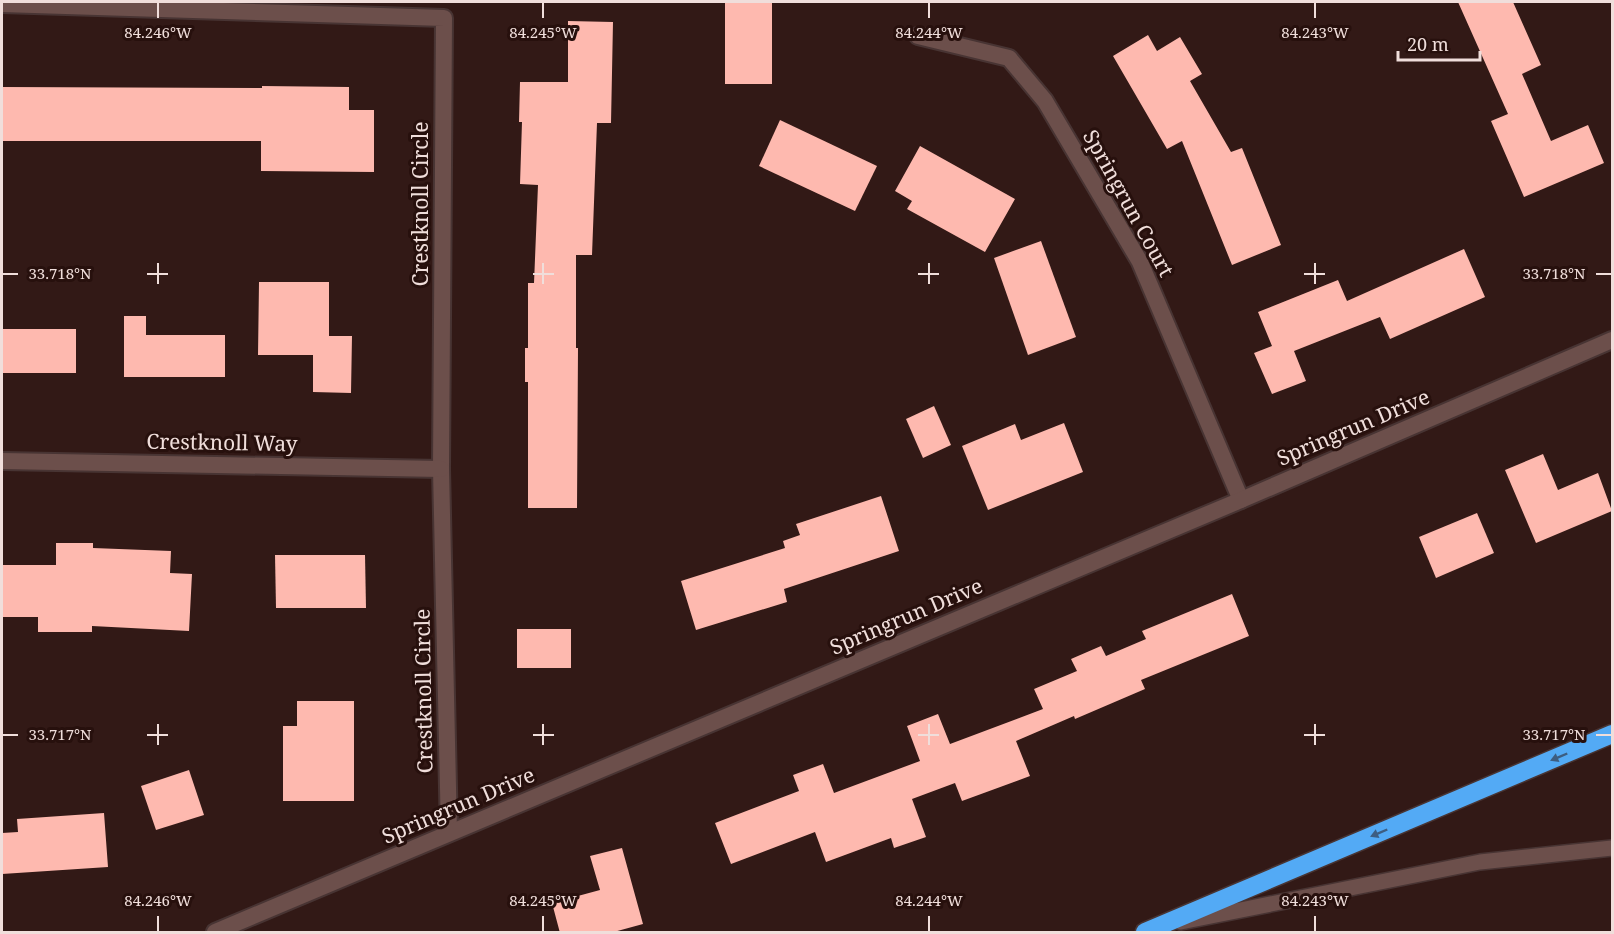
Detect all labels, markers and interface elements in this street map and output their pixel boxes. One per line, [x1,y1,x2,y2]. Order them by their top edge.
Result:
text: 84.246°W [124,22,192,42]
text: 84.245°W [509,22,577,42]
text: 84.244°W [895,22,963,42]
text: 84.243°W [1281,22,1349,42]
scale bar [1398,24,1480,62]
text: 20 m [1407,32,1449,56]
street label: Crestknoll Circle [406,122,434,286]
street label: Springrun Court [1077,125,1181,281]
text: 33.718°N [28,263,92,283]
text: 33.718°N [1522,263,1586,283]
street label: Springrun Drive [1272,382,1434,472]
street label: Crestknoll Way [146,427,298,457]
street label: Springrun Drive [825,571,987,661]
street label: Crestknoll Circle [408,608,438,774]
text: 33.717°N [28,724,92,744]
text: 33.717°N [1522,724,1586,744]
one-way arrow [1550,752,1567,761]
street label: Springrun Drive [377,760,539,850]
one-way arrow [1370,828,1388,838]
text: 84.246°W [124,890,192,910]
text: 84.245°W [509,890,577,910]
text: 84.244°W [895,890,963,910]
text: 84.243°W [1281,890,1349,910]

